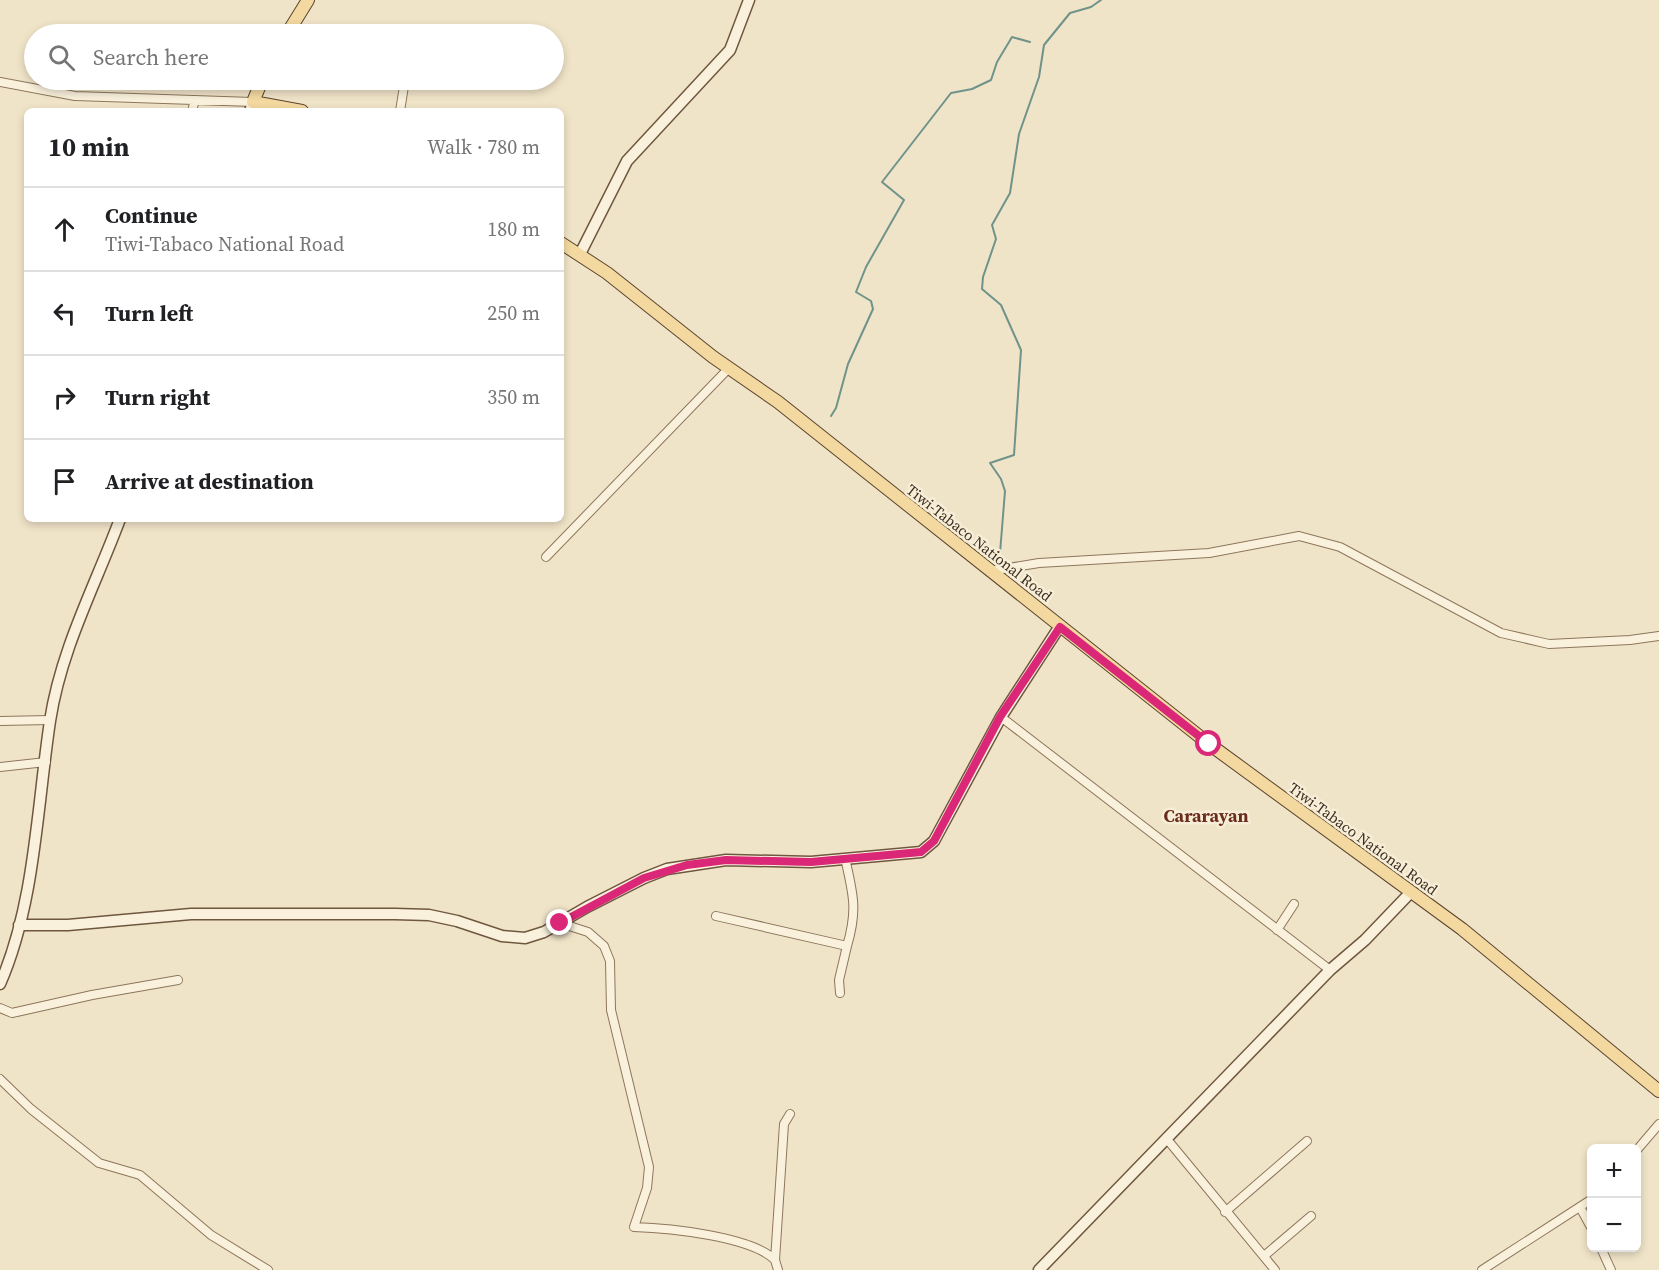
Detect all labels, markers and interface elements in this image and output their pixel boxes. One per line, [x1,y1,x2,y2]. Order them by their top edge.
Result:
search box [24,24,564,90]
icon: search [45,41,78,74]
text: Search here [93,42,209,72]
text: 10 min [48,129,130,165]
text: Walk · 780 m [427,133,540,161]
text: Continue [105,200,198,230]
icon: ahead [48,213,81,246]
text: 180 m [487,215,540,243]
text: Tiwi-Tabaco National Road [105,230,344,258]
icon: left [48,297,81,330]
text: Turn left [105,298,193,328]
text: 250 m [487,299,540,327]
icon: right [48,381,81,414]
text: Turn right [105,382,210,412]
text: 350 m [487,383,540,411]
icon: arrive [48,465,81,498]
text: Arrive at destination [105,466,314,496]
street label: Tiwi-Tabaco National Road [902,479,1057,606]
route start [1195,730,1221,756]
street label: Tiwi-Tabaco National Road [1285,777,1442,900]
district label: Cararayan [1163,803,1249,828]
route end [546,909,572,935]
map controls [1587,1144,1641,1252]
button: + [1587,1144,1641,1198]
button: − [1587,1198,1641,1252]

